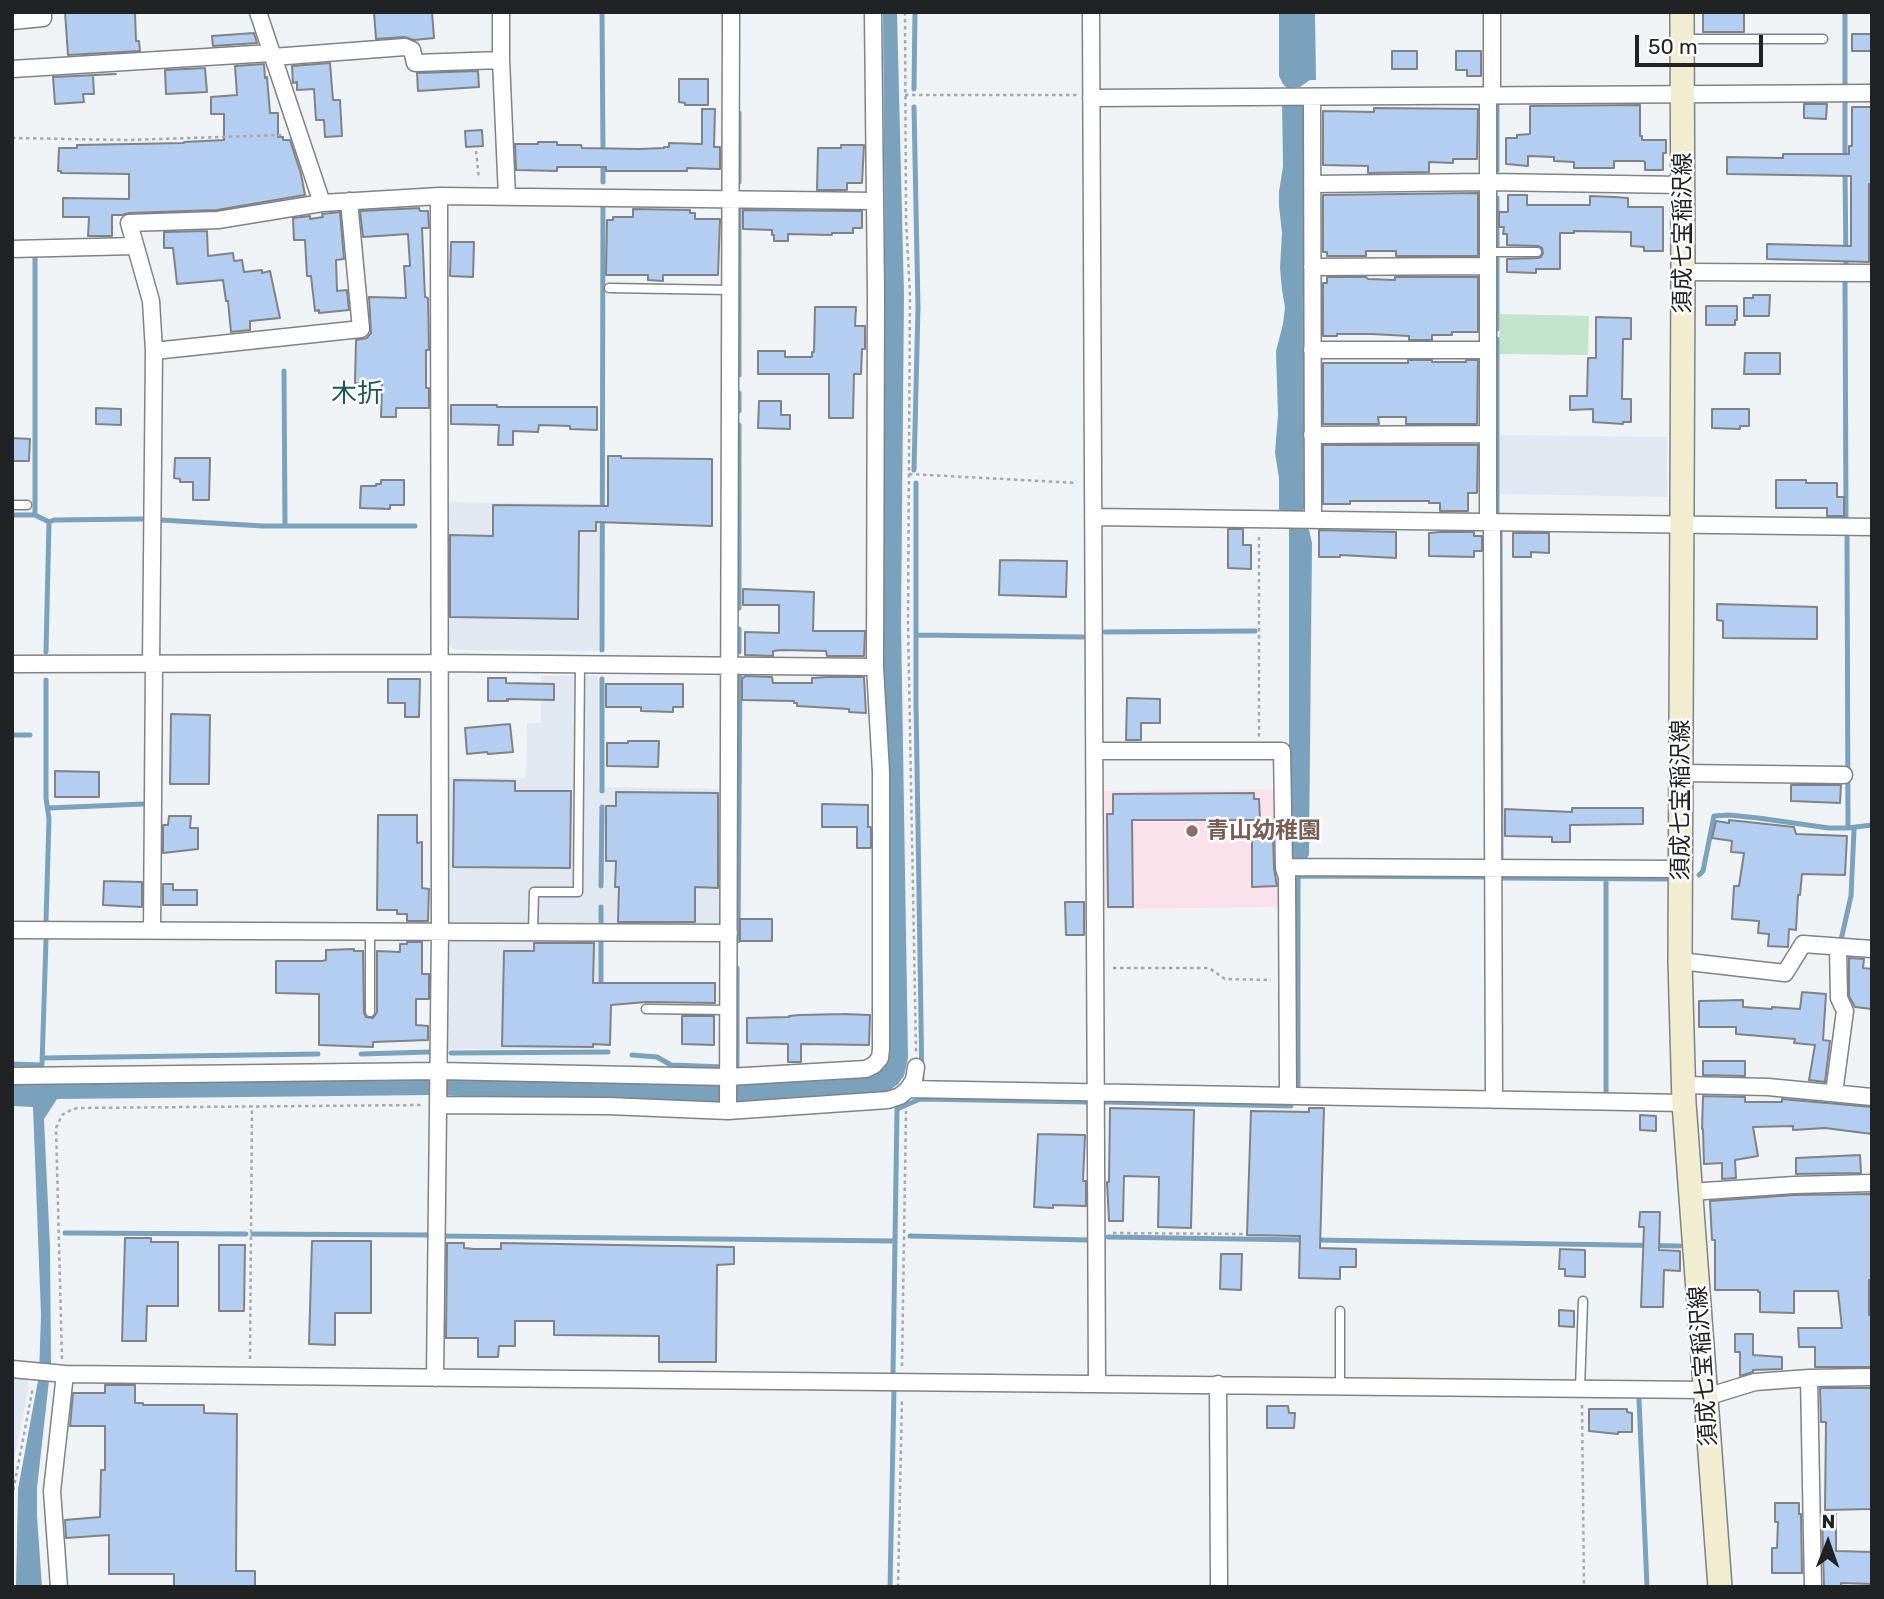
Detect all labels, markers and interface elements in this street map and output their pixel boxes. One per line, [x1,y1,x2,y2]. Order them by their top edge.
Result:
scale bar [1639,21,1767,65]
text: 50 m [1648,34,1698,59]
street label: 須成七宝稲沢線 [1669,153,1697,313]
district label: 木折 [331,378,383,410]
street label: 須成七宝稲沢線 [1667,720,1695,880]
place label: 青山幼稚園 [1206,817,1321,845]
marker: 青山幼稚園 [1184,823,1200,839]
street label: 須成七宝稲沢線 [1685,1285,1723,1447]
north arrow [1793,1508,1863,1578]
text: N [1821,1510,1835,1533]

